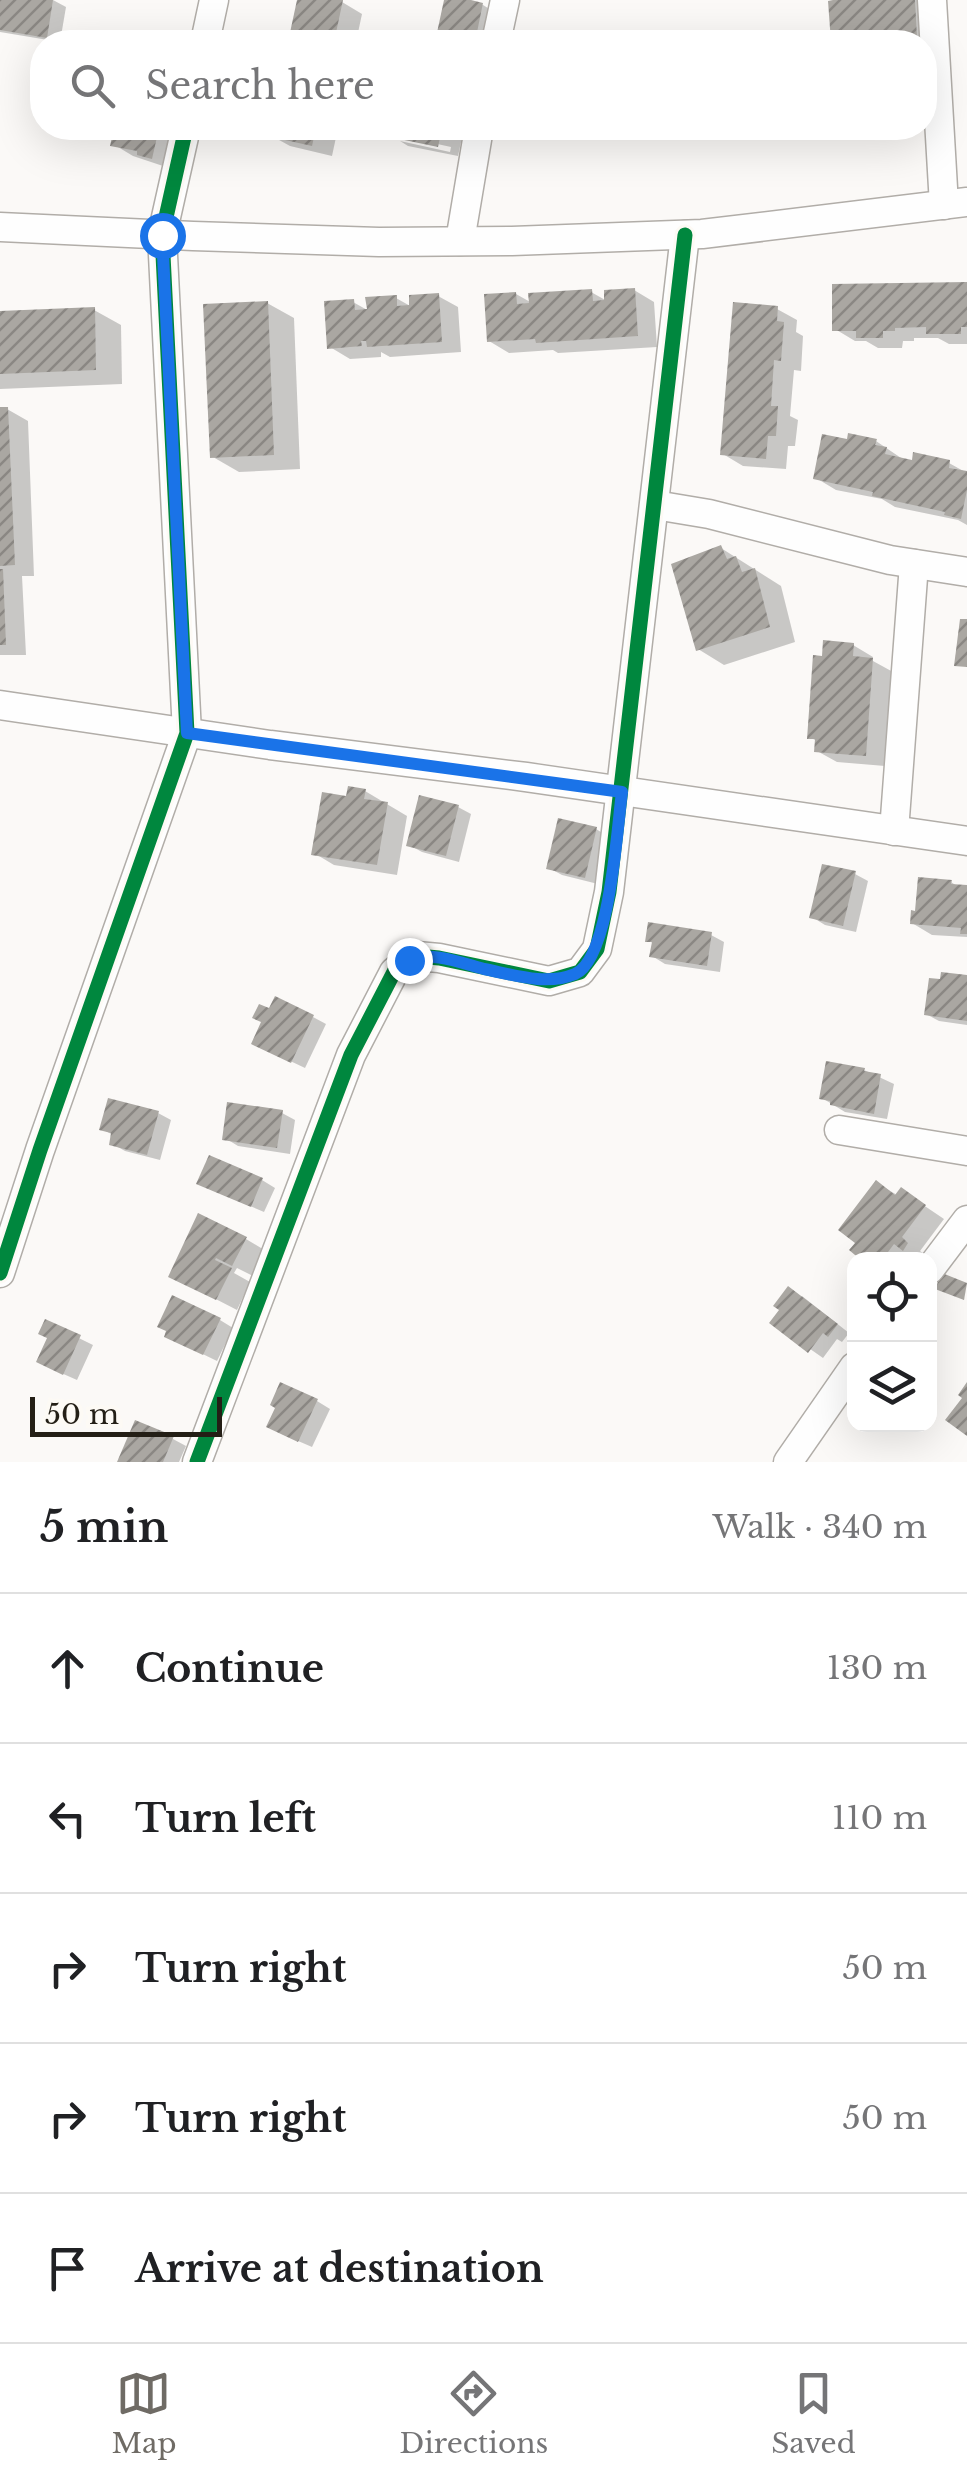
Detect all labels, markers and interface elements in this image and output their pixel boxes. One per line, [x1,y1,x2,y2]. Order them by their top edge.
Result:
search box [30,30,937,140]
icon: search [65,58,120,113]
text: Search here [145,62,375,109]
route start [140,213,186,259]
route end [387,938,433,984]
map controls [847,1252,937,1432]
button: locate [847,1252,937,1342]
button: layers [847,1342,937,1432]
scale bar [30,1392,222,1436]
text: 50 m [45,1397,119,1432]
text: 5 min [40,1501,168,1553]
text: Walk · 340 m [713,1507,927,1547]
icon: ahead [40,1641,95,1696]
text: Continue [135,1645,324,1692]
text: 130 m [827,1648,927,1688]
icon: left [40,1791,95,1846]
text: Turn left [135,1795,316,1842]
text: 110 m [832,1798,927,1838]
icon: right [40,1941,95,1996]
text: Turn right [135,1945,346,1992]
text: 50 m [842,1948,927,1988]
icon: right [40,2091,95,2146]
text: Turn right [135,2095,346,2142]
text: 50 m [842,2098,927,2138]
icon: arrive [40,2241,95,2296]
text: Arrive at destination [135,2245,544,2292]
tab: Map [111,2366,176,2461]
tab: Directions [399,2366,548,2461]
tab: Saved [771,2366,856,2461]

